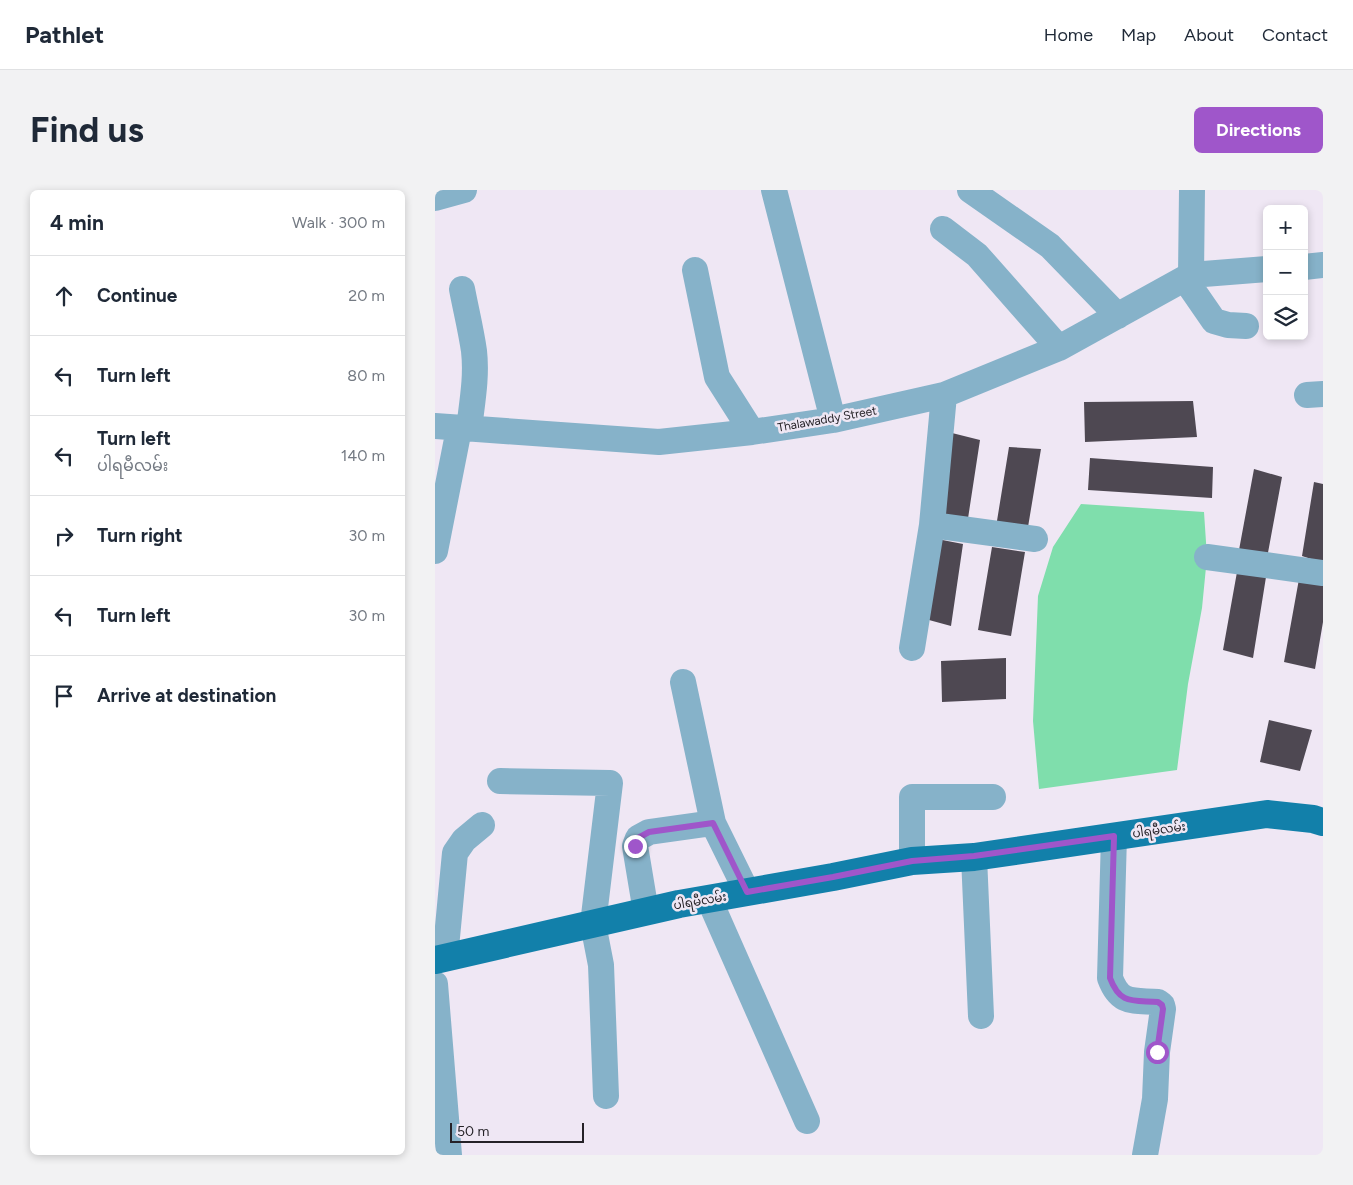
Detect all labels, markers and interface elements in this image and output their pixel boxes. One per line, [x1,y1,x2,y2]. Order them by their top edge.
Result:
text: Pathlet [25,20,104,49]
text: Home [1044,24,1093,46]
text: Map [1121,24,1156,46]
text: About [1184,24,1234,46]
text: Contact [1262,24,1328,46]
button: Directions [1194,107,1323,153]
text: Find us [30,109,144,151]
map controls [1263,205,1308,340]
button: + [1263,205,1308,250]
text: 4 min [50,210,104,235]
text: Walk · 300 m [292,213,385,232]
button: − [1263,250,1308,295]
icon: ahead [50,282,78,310]
text: Continue [97,284,177,307]
text: 20 m [348,286,385,305]
button: layers [1263,295,1308,340]
icon: left [50,362,78,390]
text: Turn left [97,364,171,387]
text: 80 m [347,366,385,385]
street label: Thalawaddy Street [776,403,878,435]
text: Turn left [97,427,171,450]
icon: left [50,442,78,470]
text: 140 m [341,446,385,465]
text: ပါရမီလမ်း [97,456,168,475]
icon: right [50,522,78,550]
text: Turn right [97,524,183,547]
text: 30 m [348,526,385,545]
icon: left [50,602,78,630]
text: Turn left [97,604,171,627]
text: 30 m [348,606,385,625]
icon: arrive [50,682,78,710]
text: Arrive at destination [97,684,276,707]
street label: ပါရမီလမ်း [1131,817,1187,844]
route end [624,835,647,858]
street label: ပါရမီလမ်း [672,887,728,915]
route start [1146,1041,1169,1064]
scale bar [450,1120,584,1143]
text: 50 m [457,1123,489,1140]

